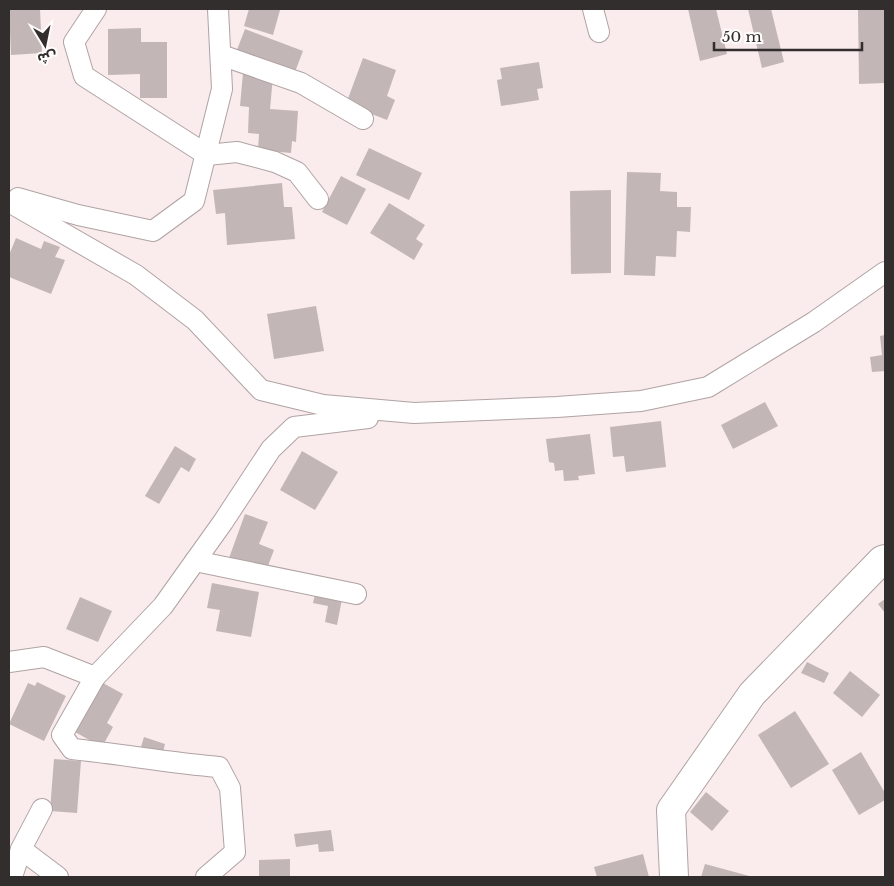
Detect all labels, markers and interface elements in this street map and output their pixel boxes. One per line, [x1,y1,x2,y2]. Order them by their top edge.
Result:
north arrow [20,20,70,70]
scale bar [714,20,862,52]
text: 50 m [722,27,762,46]
text: ش [36,47,58,68]

